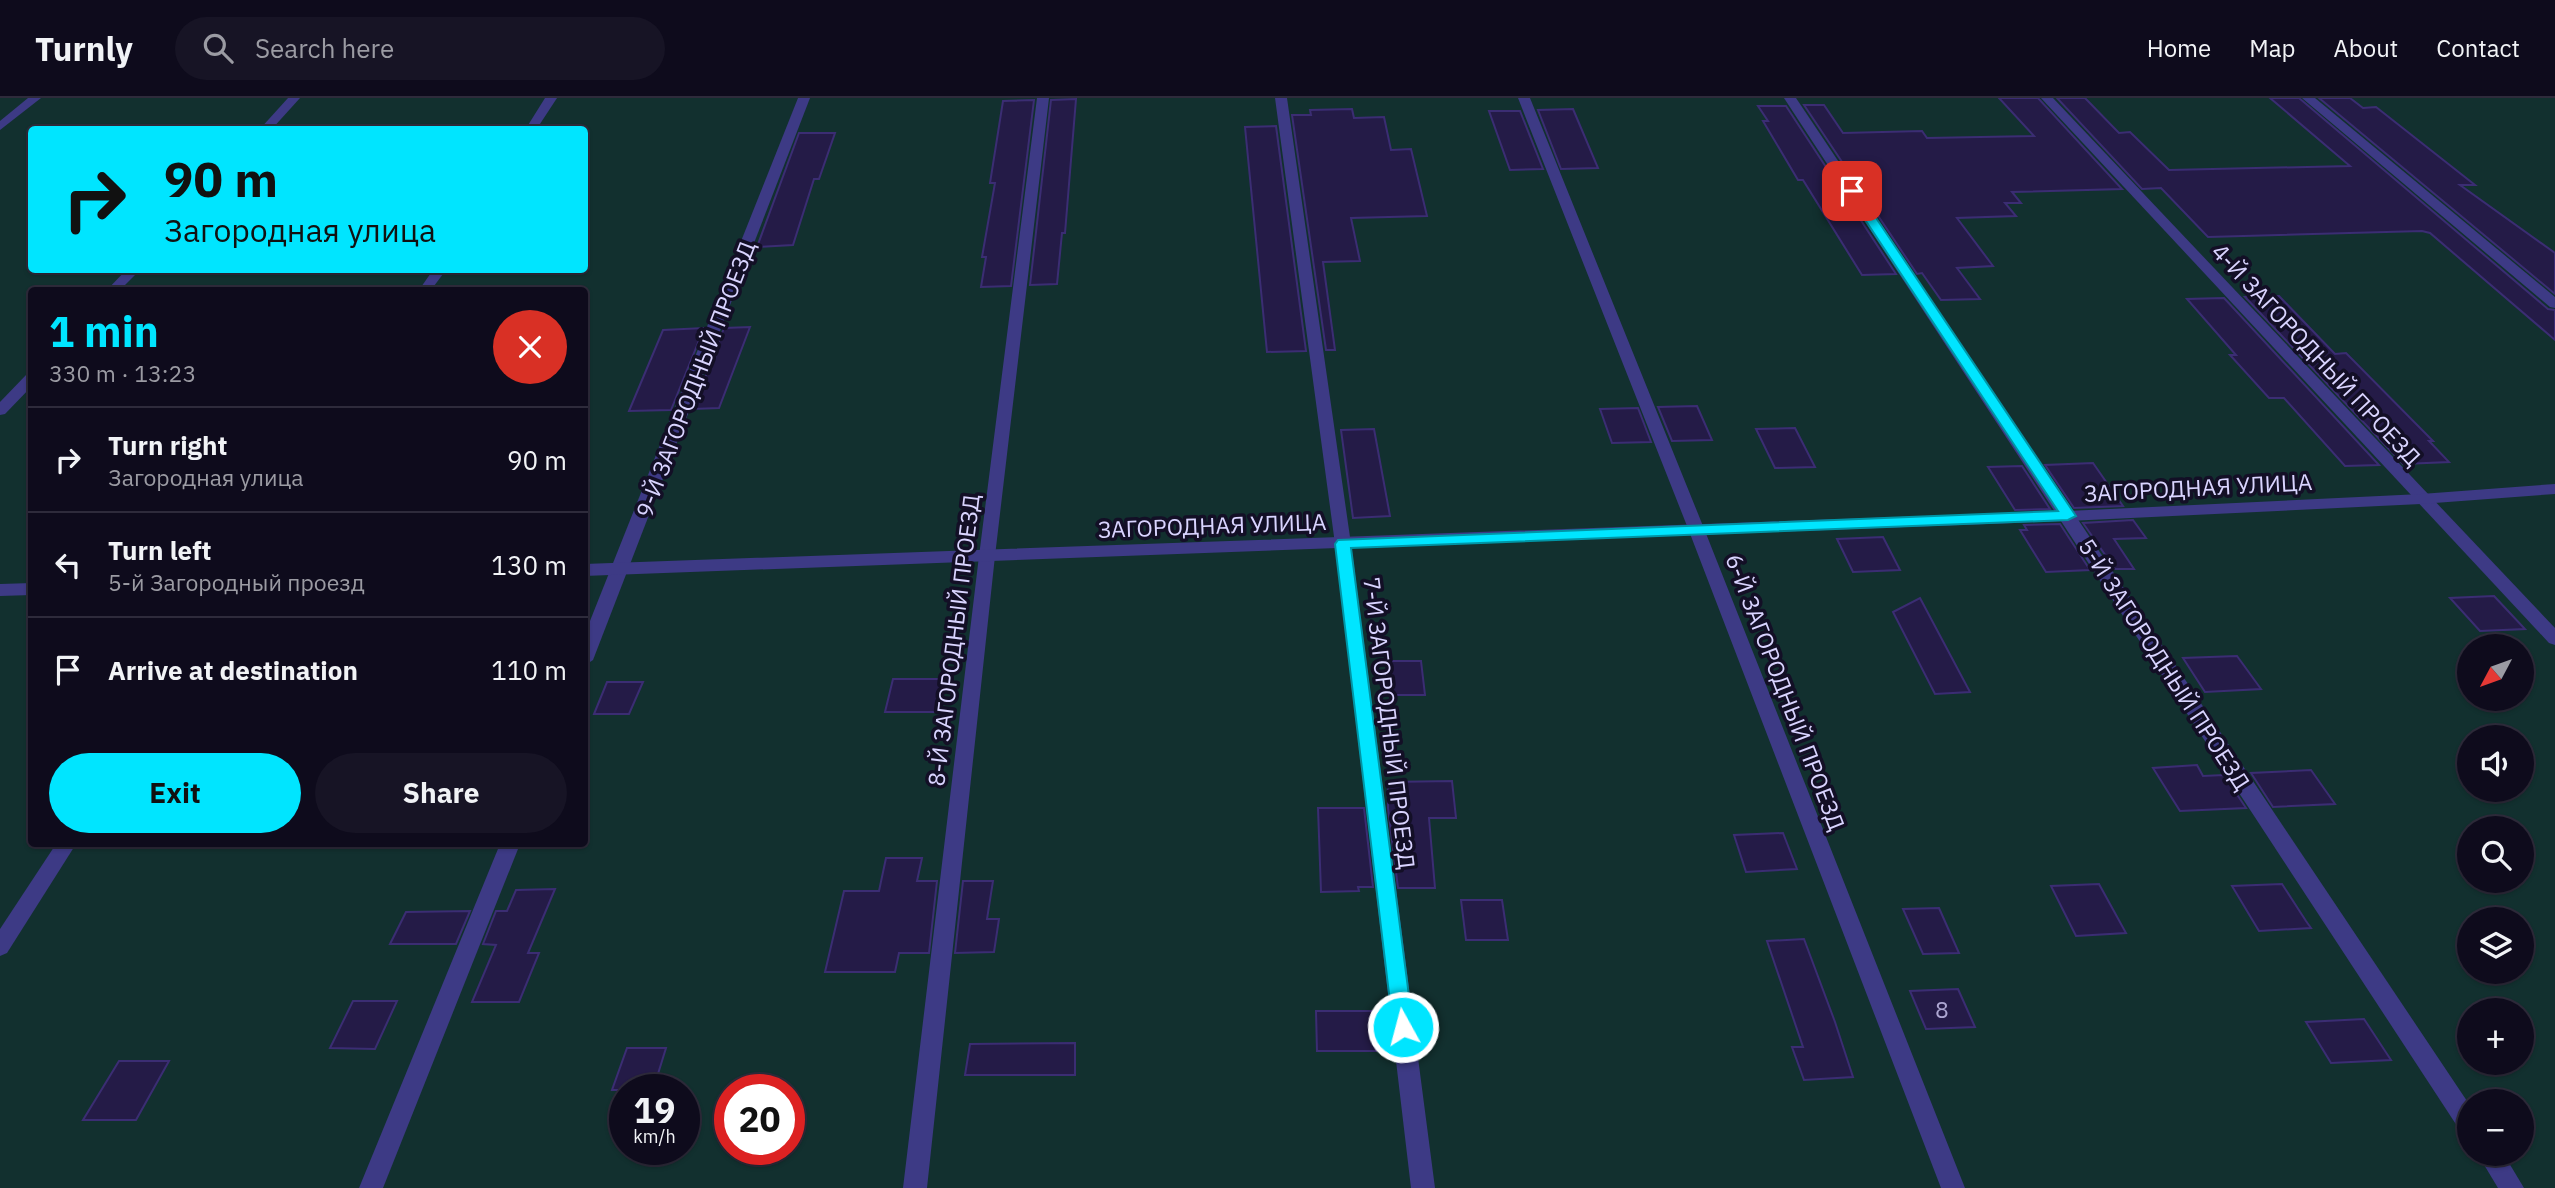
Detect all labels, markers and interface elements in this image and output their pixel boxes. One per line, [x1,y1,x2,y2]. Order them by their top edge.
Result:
search box [175,17,665,80]
text: Turnly [35,27,133,70]
icon: search [199,29,237,67]
text: Search here [255,31,394,65]
text: Home [2147,32,2211,64]
text: Map [2249,32,2295,64]
text: About [2333,32,2398,64]
text: Contact [2436,32,2520,64]
text: 90 m [164,147,278,210]
icon: right [49,154,140,245]
pin [1822,161,1882,221]
icon: arrive [1833,172,1871,210]
text: Загородная улица [164,209,436,251]
street label: 9-Й ЗАГОРОДНЫЙ ПРОЕЗД [628,236,762,522]
street label: 4-Й ЗАГОРОДНЫЙ ПРОЕЗД [2206,236,2428,472]
text: 1 min [49,304,159,359]
button: close [493,310,567,384]
text: 330 m · 13:23 [49,358,196,388]
text: Turn right [108,428,227,462]
icon: right [49,441,87,479]
text: 90 m [507,443,567,477]
text: Загородная улица [108,462,304,492]
street label: ЗАГОРОДНАЯ УЛИЦА [2083,466,2313,508]
street label: 8-Й ЗАГОРОДНЫЙ ПРОЕЗД [920,492,986,788]
street label: ЗАГОРОДНАЯ УЛИЦА [1097,506,1327,544]
text: Turn left [108,533,211,567]
street label: 5-Й ЗАГОРОДНЫЙ ПРОЕЗД [2072,533,2258,795]
icon: left [49,546,87,584]
text: 130 m [491,548,567,582]
street label: 6-Й ЗАГОРОДНЫЙ ПРОЕЗД [1719,549,1853,835]
text: 5-й Загородный проезд [108,567,365,597]
street label: 7-Й ЗАГОРОДНЫЙ ПРОЕЗД [1357,575,1423,871]
north arrow [2457,634,2534,710]
map controls [2457,634,2534,1166]
icon: arrive [49,651,87,689]
text: Arrive at destination [108,653,358,687]
text: 110 m [491,653,567,687]
button: sound [2457,725,2534,802]
button: Exit [49,753,301,833]
button: Share [315,753,567,833]
button: search [2457,816,2534,893]
button: layers [2457,907,2534,984]
position arrow [1366,990,1440,1064]
house number: 8 [1935,994,1949,1024]
button: + [2457,998,2534,1075]
speed limit sign: 20 [714,1074,805,1165]
text: 19 [633,1087,676,1133]
button: − [2457,1089,2534,1166]
text: km/h [633,1125,676,1148]

